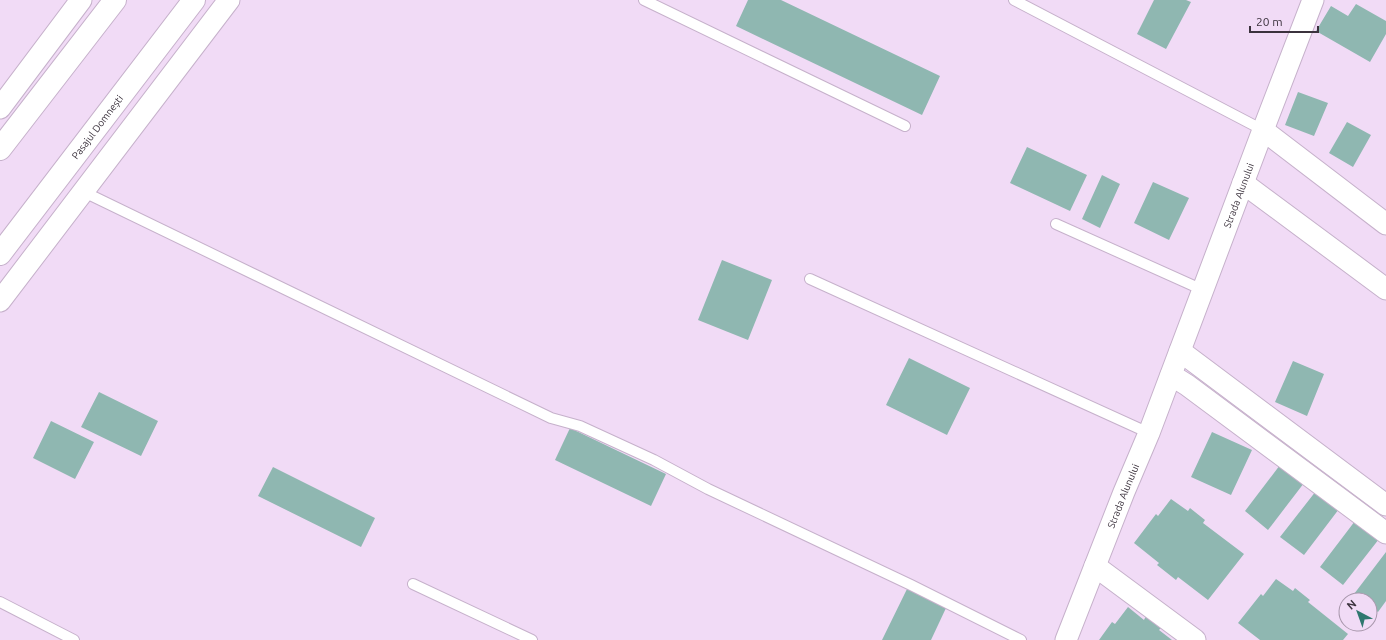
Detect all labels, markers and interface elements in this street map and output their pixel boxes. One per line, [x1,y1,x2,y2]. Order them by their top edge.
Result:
scale bar [1250,8,1318,34]
text: 20 m [1256,15,1283,28]
street label: Pasajul Domnești [69,93,125,161]
street label: Strada Alunului [1221,161,1256,229]
street label: Strada Alunului [1105,462,1141,530]
north arrow [1338,592,1378,632]
text: N [1344,597,1358,612]

